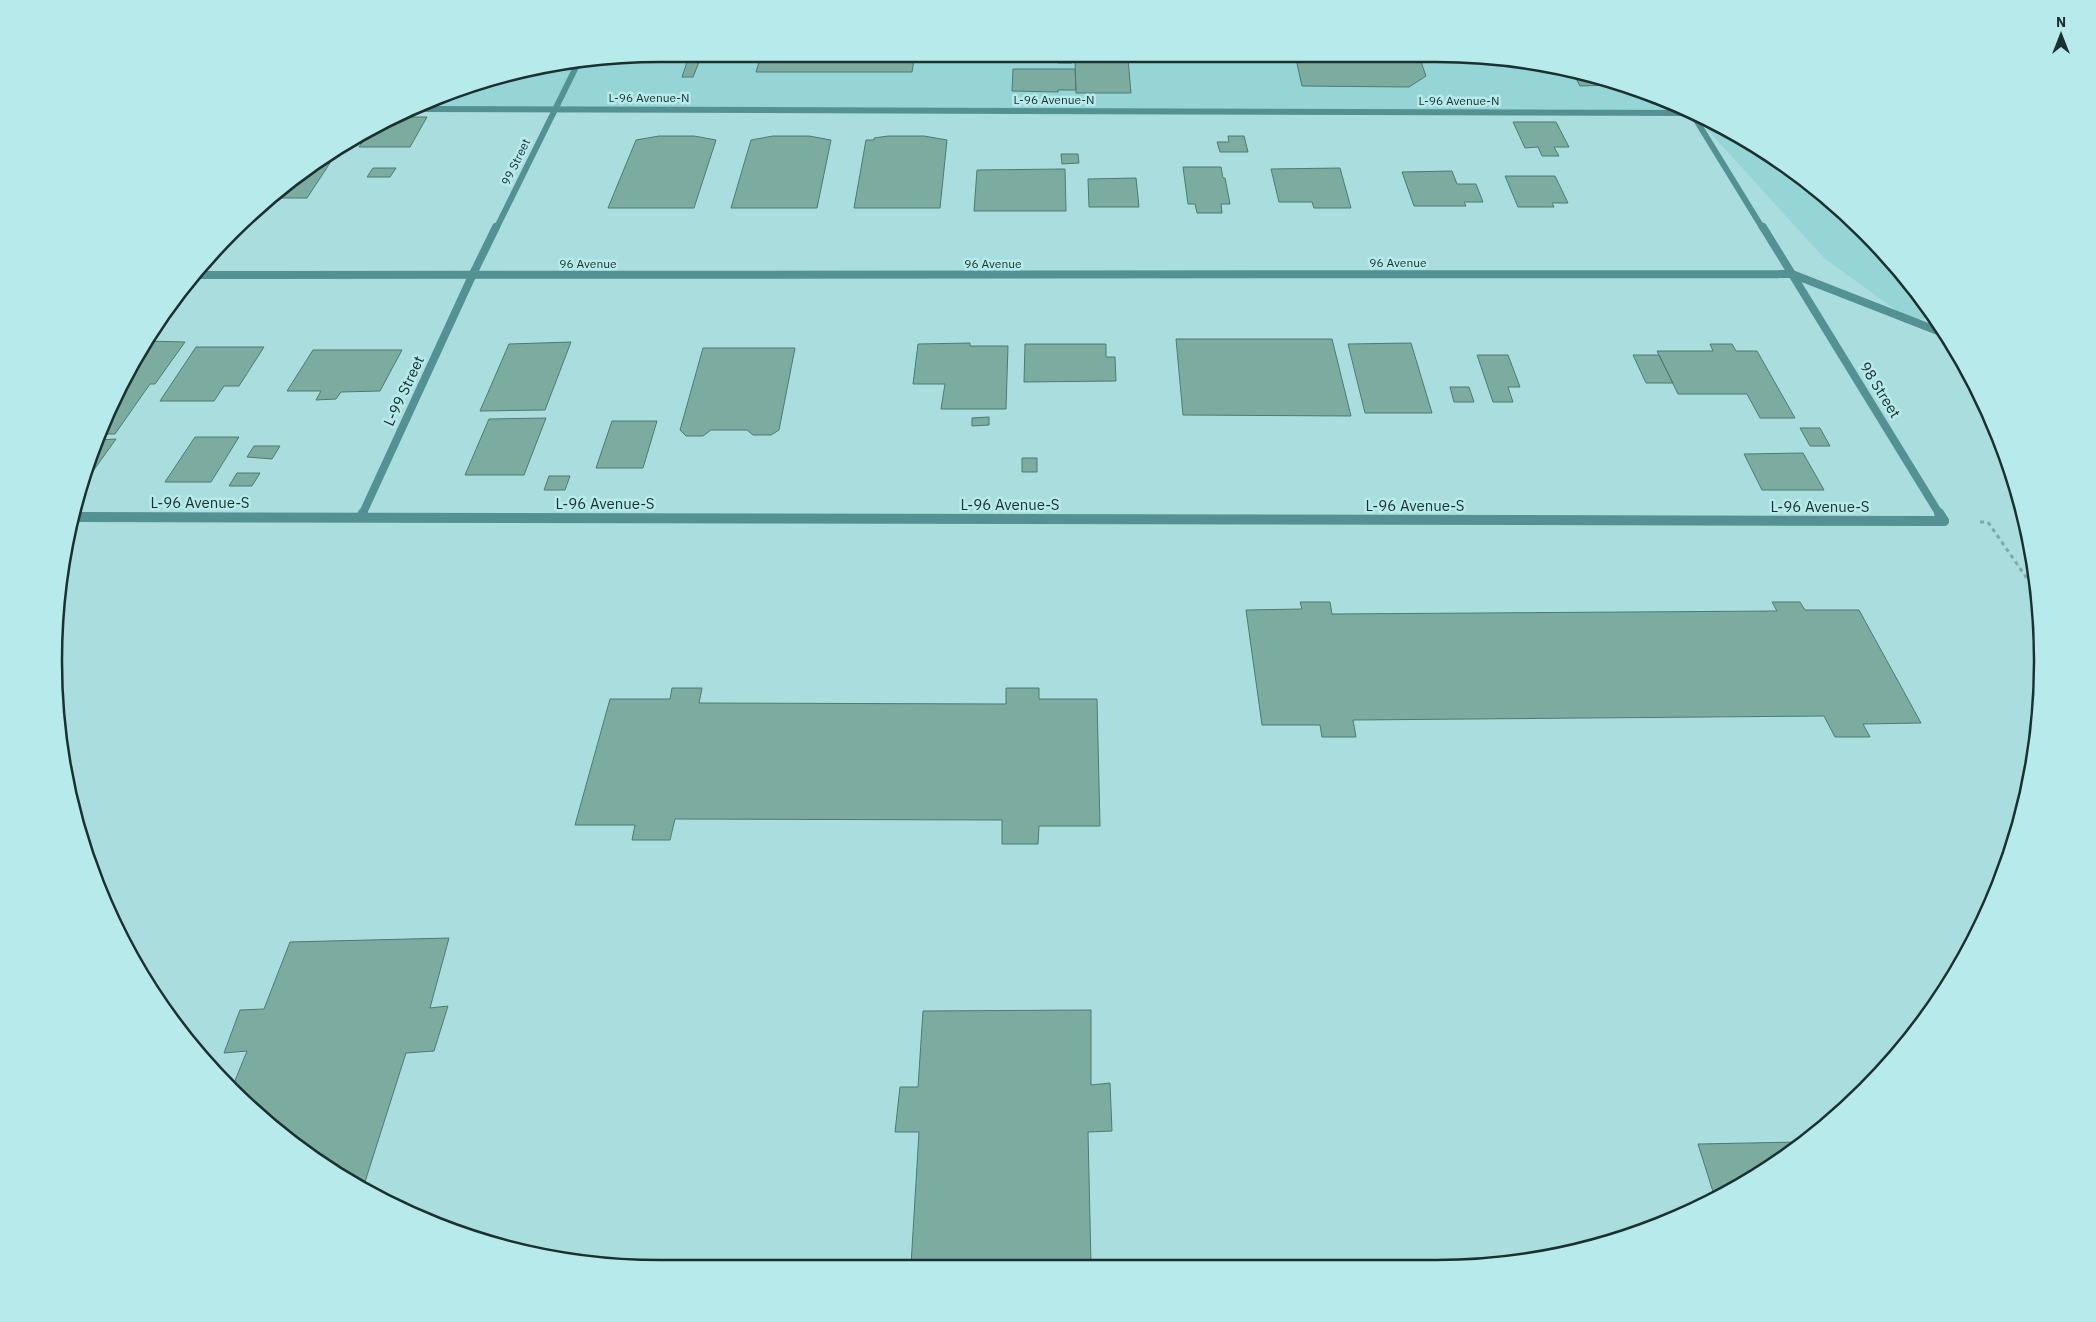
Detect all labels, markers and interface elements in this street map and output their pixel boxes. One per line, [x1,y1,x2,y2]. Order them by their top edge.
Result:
north arrow [2036,10,2086,60]
text: N [2056,13,2066,31]
street label: L-96 Avenue-N [608,90,690,105]
street label: L-96 Avenue-N [1013,92,1095,107]
street label: L-96 Avenue-N [1418,93,1500,108]
street label: 99 Street [498,136,533,188]
street label: 96 Avenue [1369,255,1427,270]
street label: 96 Avenue [559,256,617,271]
street label: 96 Avenue [964,256,1022,271]
street label: L-99 Street [379,353,428,429]
street label: 98 Street [1856,358,1905,421]
street label: L-96 Avenue-S [150,493,250,512]
street label: L-96 Avenue-S [555,494,655,513]
street label: L-96 Avenue-S [960,495,1060,514]
street label: L-96 Avenue-S [1365,496,1465,515]
street label: L-96 Avenue-S [1770,497,1870,516]

